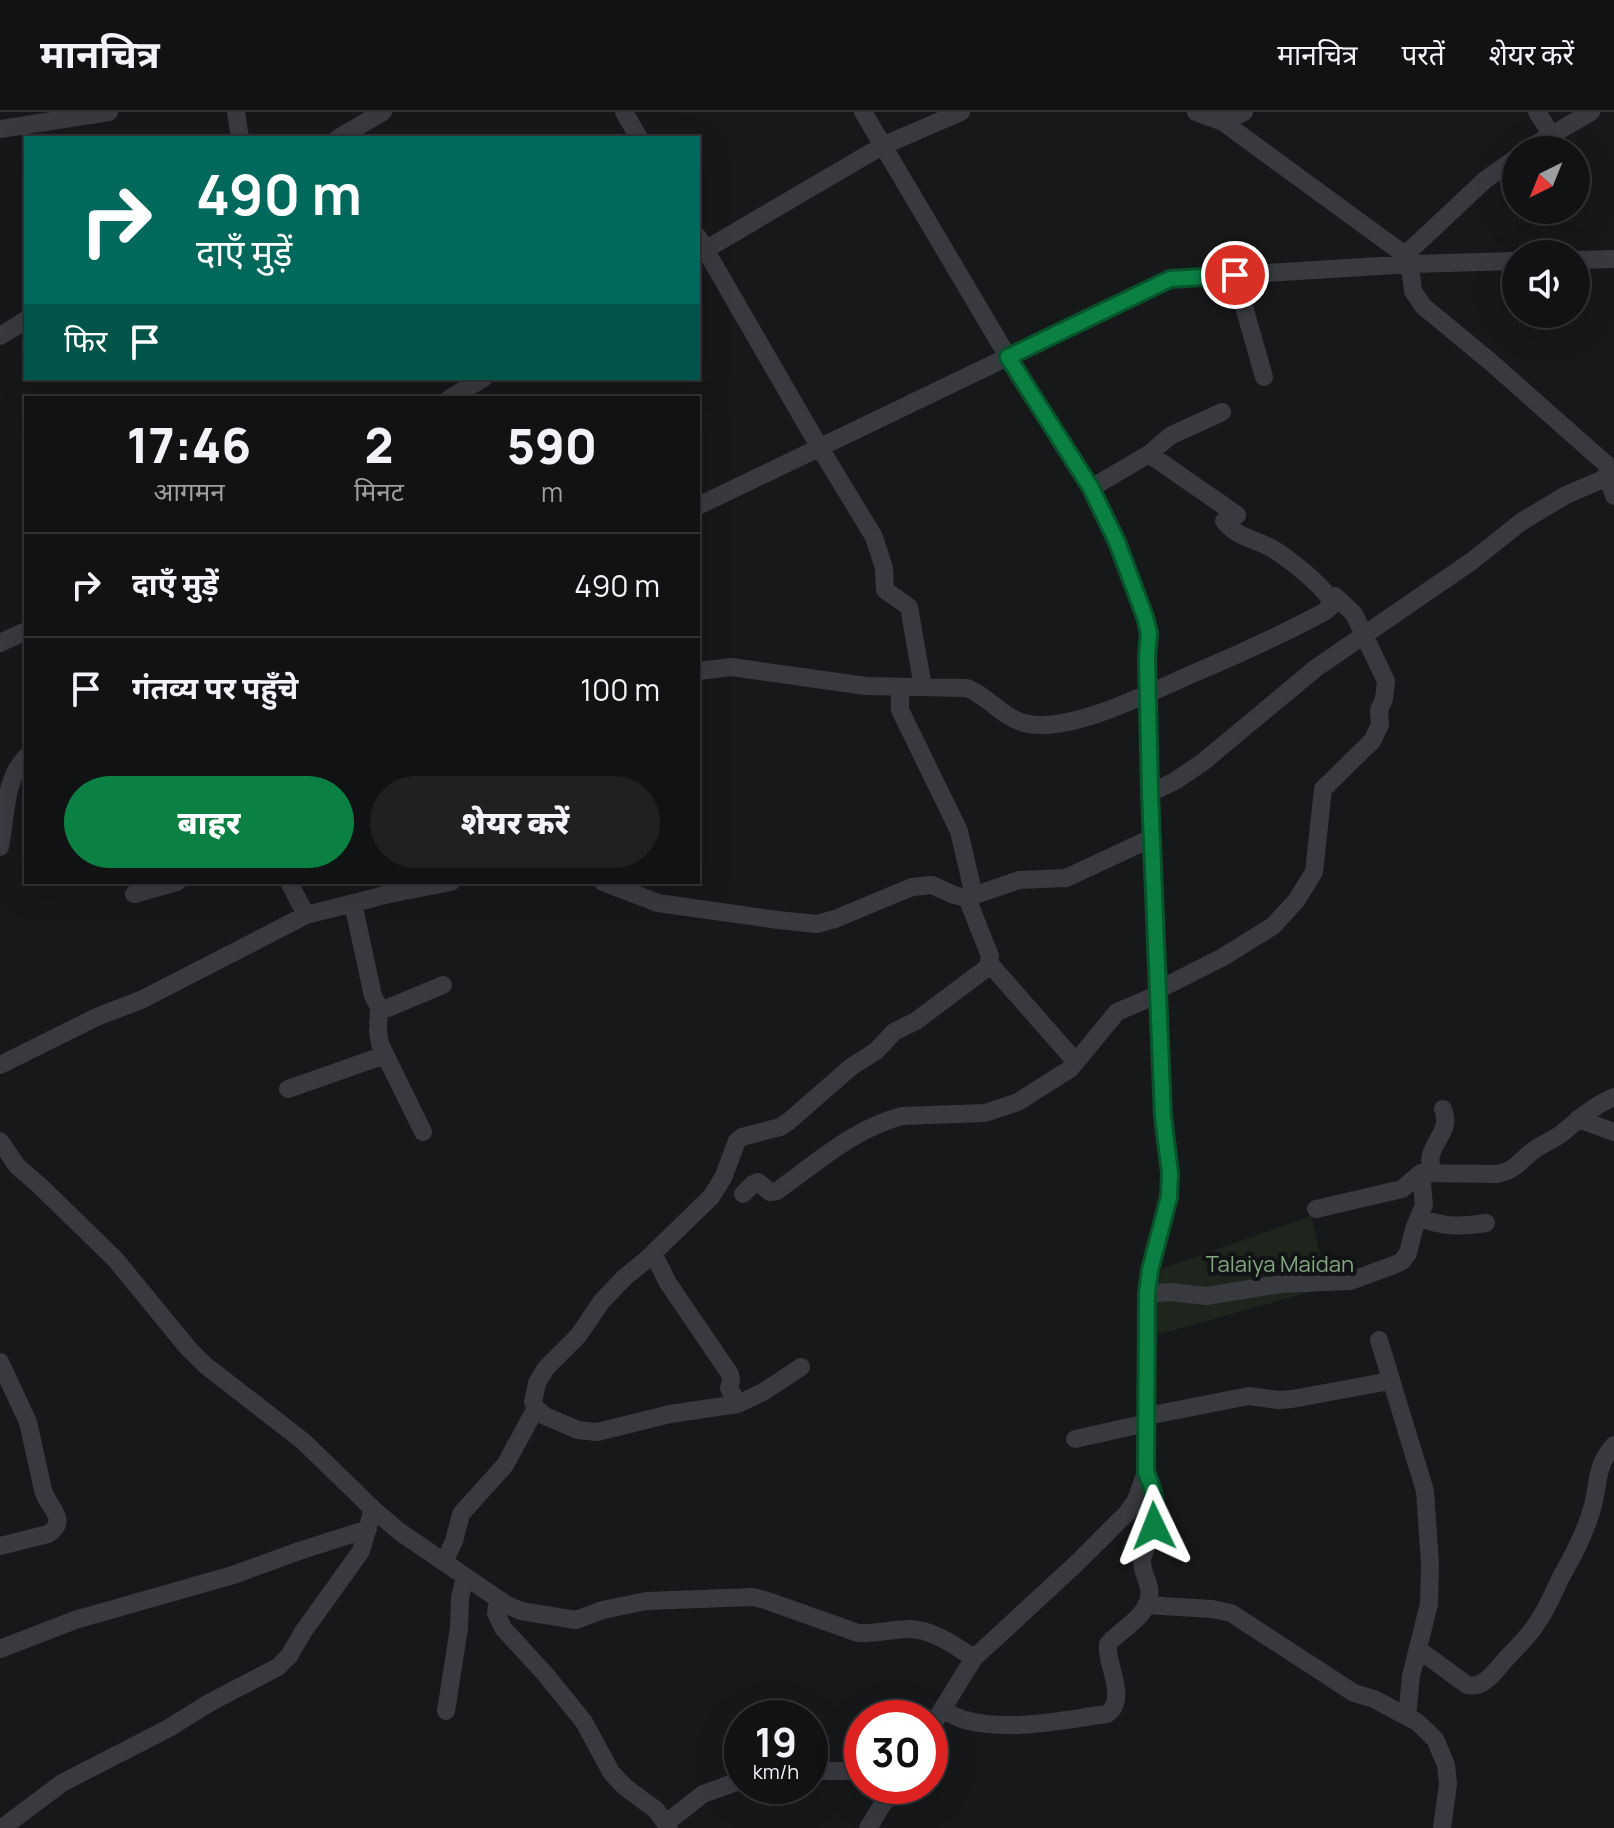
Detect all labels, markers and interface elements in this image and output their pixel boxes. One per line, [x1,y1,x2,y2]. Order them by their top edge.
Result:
text: मानचित्र [40,27,160,79]
text: मानचित्र [1277,35,1357,73]
text: परतें [1401,35,1445,73]
text: शेयर करें [1489,35,1574,73]
north arrow [1502,136,1590,224]
map controls [1502,136,1590,328]
text: 490 m [196,155,362,232]
icon: right [64,168,168,272]
text: दाएँ मुड़ें [196,228,292,277]
button: sound [1502,240,1590,328]
pin [1201,241,1269,309]
icon: arrive [1213,253,1257,297]
text: फिर [64,320,107,361]
icon: arrive [123,320,167,364]
text: 17:46 [127,412,251,477]
text: 2 [364,412,393,477]
text: 590 [507,413,597,478]
text: आगमन [153,473,225,509]
text: मिनट [354,473,404,509]
text: m [541,474,563,510]
icon: right [64,563,108,607]
text: दाएँ मुड़ें [132,563,219,604]
text: 490 m [574,565,660,606]
icon: arrive [64,667,108,711]
text: गंतव्य पर पहुँचे [132,667,298,708]
text: 100 m [580,669,660,710]
button: बाहर [64,776,354,868]
button: शेयर करें [370,776,660,868]
park label: Talaiya Maidan [1206,1249,1354,1279]
position arrow [1112,1484,1196,1568]
speed limit sign: 30 [844,1700,948,1804]
text: 19 [755,1714,797,1769]
text: km/h [753,1758,799,1785]

